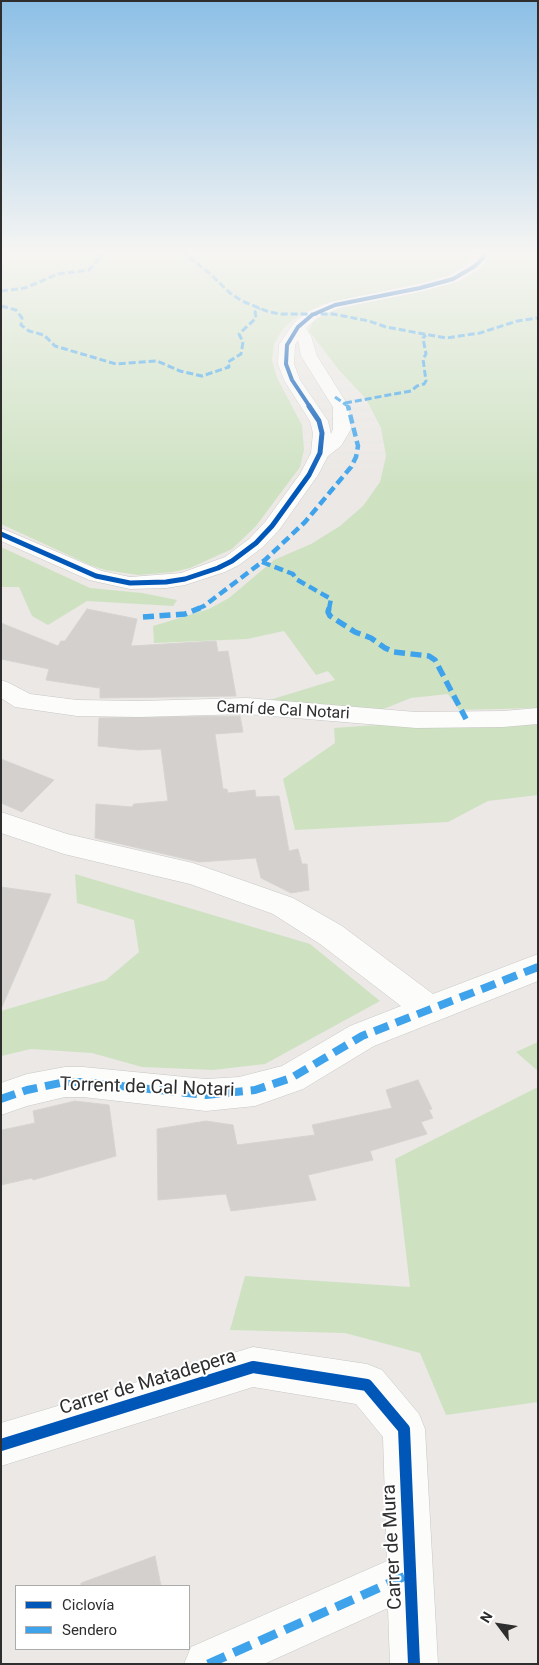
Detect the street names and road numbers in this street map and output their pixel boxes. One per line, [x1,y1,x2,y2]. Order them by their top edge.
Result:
street label: Camí de Cal Notari [216,698,350,724]
street label: Torrent de Cal Notari [59,1074,235,1102]
street label: Carrer de Matadepera [57,1345,239,1421]
street label: Carrer de Mura [378,1484,408,1610]

